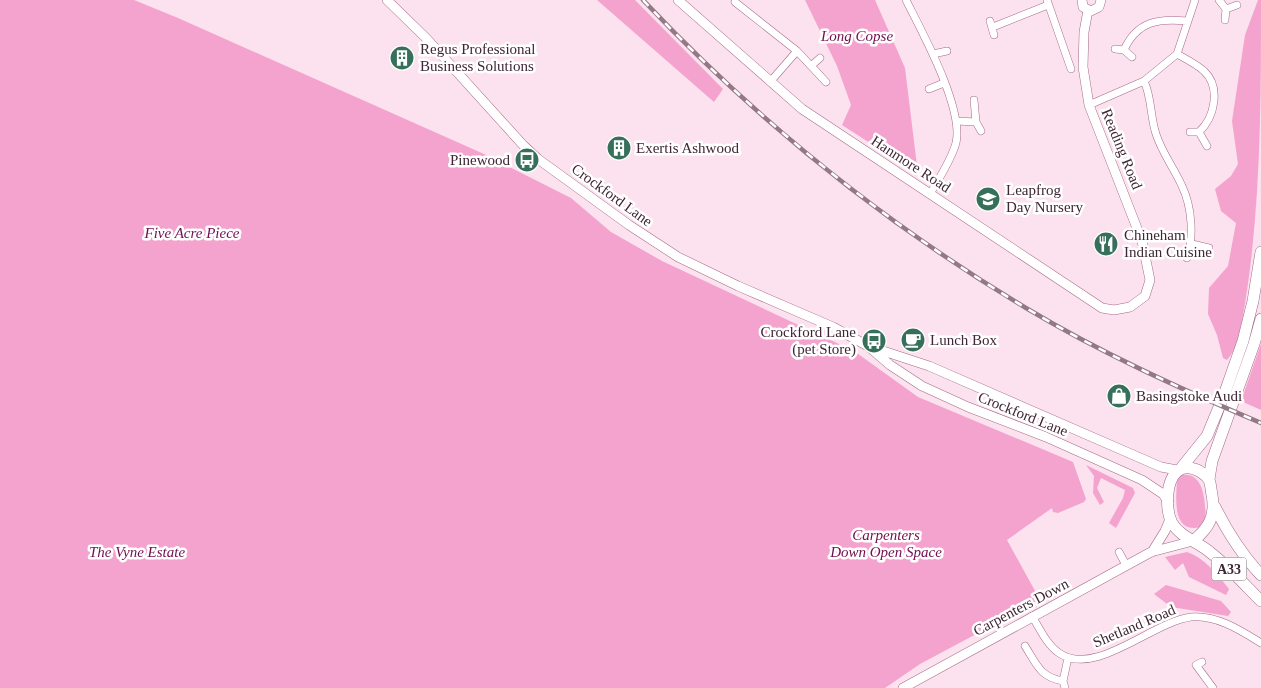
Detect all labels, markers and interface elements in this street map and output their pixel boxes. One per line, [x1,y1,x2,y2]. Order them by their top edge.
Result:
park label: Long Copse [820,28,893,44]
place label: Regus Professional Business Solutions [420,41,535,74]
building icon: Regus Professional Business Solutions [389,45,415,71]
street label: Reading Road [1099,106,1146,192]
street label: Hanmore Road [868,132,954,196]
building icon: Exertis Ashwood [606,135,632,161]
place label: Exertis Ashwood [636,140,739,156]
bus stop icon: Pinewood [514,147,540,173]
place label: Pinewood [450,152,511,168]
street label: Crockford Lane [569,160,656,230]
place label: Leapfrog Day Nursery [1006,182,1084,215]
school or university icon: Leapfrog Day Nursery [975,186,1001,212]
park label: Five Acre Piece [144,225,240,241]
place label: Chineham Indian Cuisine [1124,227,1212,260]
restaurant icon: Chineham Indian Cuisine [1093,231,1119,257]
place label: Crockford Lane (pet Store) [761,324,856,358]
cafe icon: Lunch Box [900,327,926,353]
bus stop icon: Crockford Lane (pet Store) [861,328,887,354]
place label: Lunch Box [930,332,998,348]
shop icon: Basingstoke Audi [1106,383,1132,409]
place label: Basingstoke Audi [1136,388,1242,404]
street label: Crockford Lane [976,389,1071,439]
park label: Carpenters Down Open Space [829,527,942,560]
park label: The Vyne Estate [89,544,185,560]
road number: A33 [1212,558,1246,580]
street label: Carpenters Down [971,575,1072,639]
street label: Shetland Road [1090,601,1178,651]

